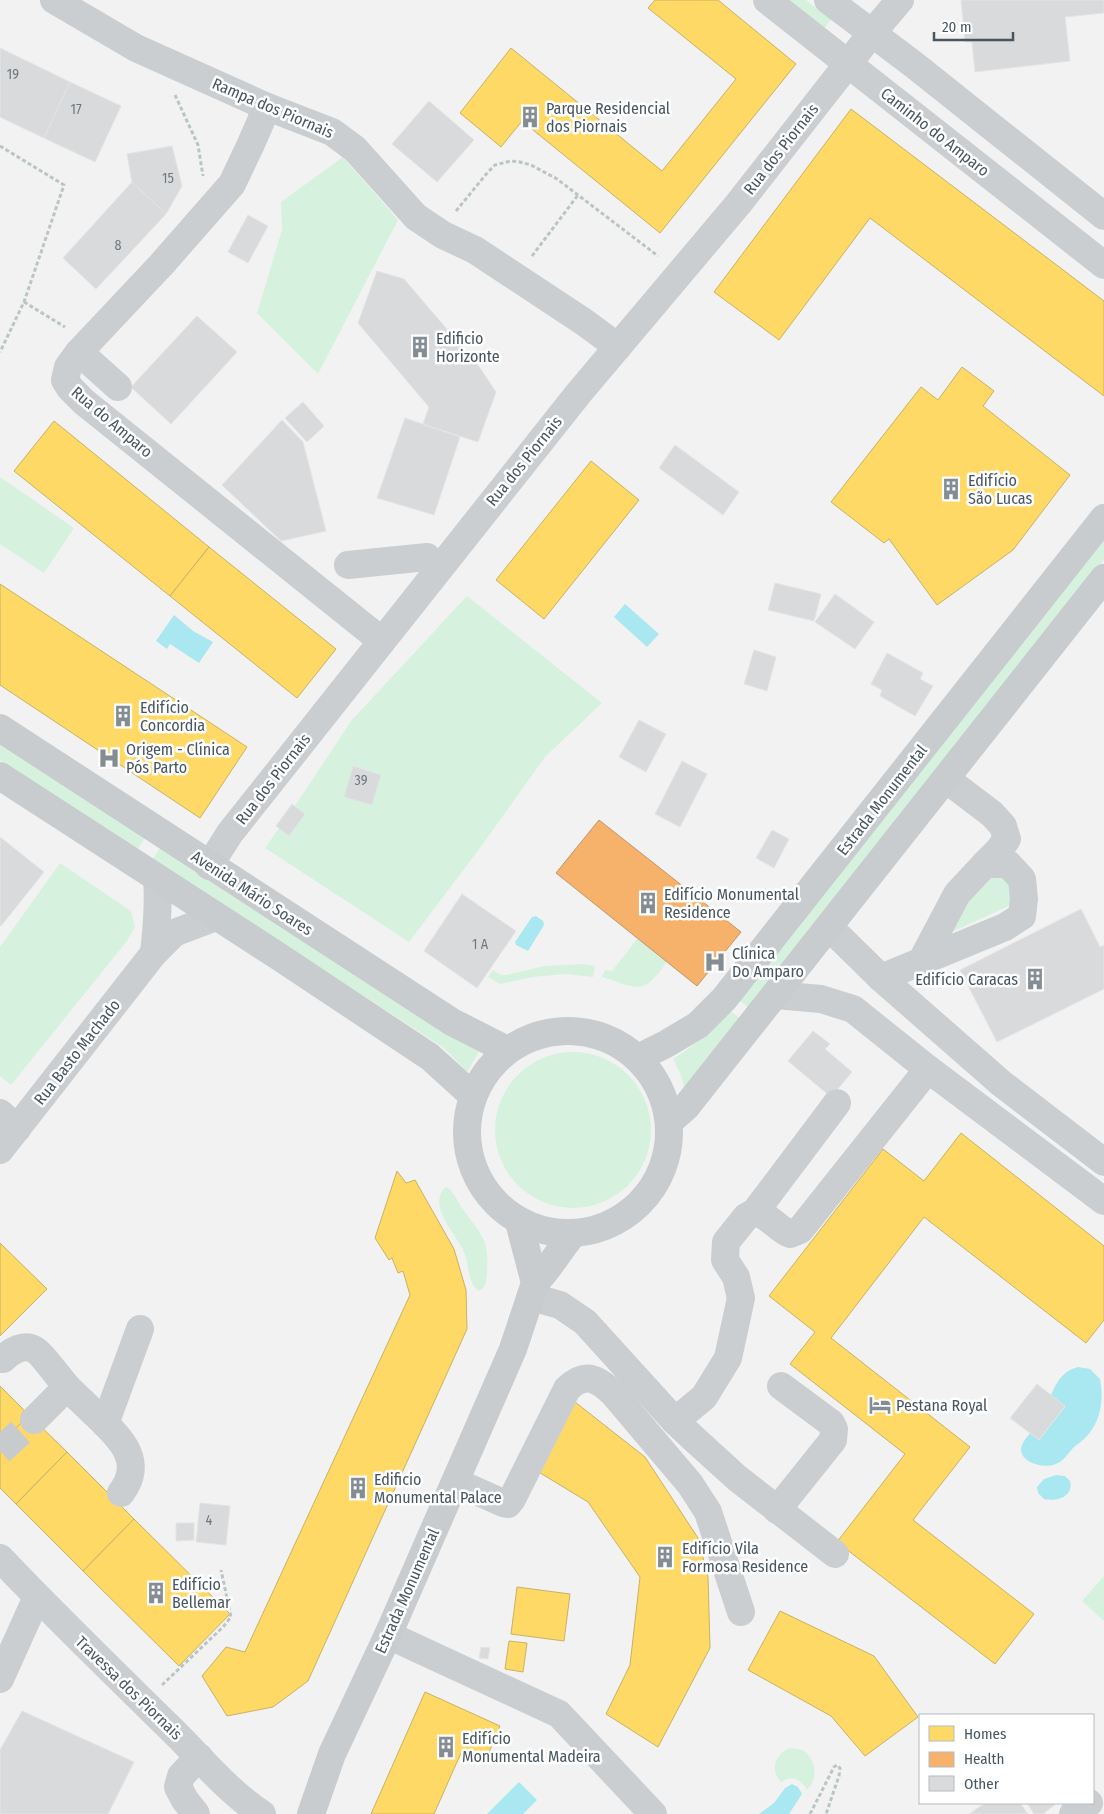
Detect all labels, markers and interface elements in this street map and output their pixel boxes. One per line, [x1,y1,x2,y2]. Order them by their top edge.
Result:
scale bar [934,10,1013,42]
text: 20 m [942,18,972,36]
house number: 19 [7,66,19,83]
street label: Rampa dos Piornais [210,74,337,142]
street label: Caminho do Amparo [877,84,993,180]
place label: Parque Residencial dos Piornais [546,99,670,136]
street label: Rua dos Piornais [740,100,822,198]
house number: 17 [70,101,82,118]
building icon: Parque Residencial dos Piornais [517,104,543,130]
house number: 15 [162,170,174,187]
house number: 8 [115,237,122,254]
place label: Edificio Horizonte [436,329,500,366]
building icon: Edificio Horizonte [407,334,433,360]
street label: Rua do Amparo [68,383,156,461]
street label: Rua dos Piornais [482,412,566,510]
place label: Edifício São Lucas [968,471,1033,508]
building icon: Edifício São Lucas [938,476,964,502]
place label: Edifício Concordia [140,698,205,735]
building icon: Edifício Concordia [110,703,136,729]
street label: Rua dos Piornais [232,730,314,828]
place label: Origem - Clínica Pós Parto [126,740,230,777]
street label: Estrada Monumental [833,741,931,859]
hospital icon: Origem - Clínica Pós Parto [96,745,122,771]
house number: 39 [355,772,368,789]
street label: Avenida Mário Soares [188,847,316,939]
place label: Edifício Monumental Residence [664,885,799,922]
building icon: Edifício Monumental Residence [635,890,661,916]
house number: 1 A [472,936,489,953]
place label: Clínica Do Amparo [732,944,804,981]
hospital icon: Clínica Do Amparo [702,949,728,975]
building icon: Edifício Caracas [1022,966,1048,992]
place label: Edifício Caracas [915,970,1018,989]
street label: Rua Basto Machado [30,996,124,1108]
hotel icon: Pestana Royal [867,1392,893,1418]
place label: Pestana Royal [896,1396,987,1415]
place label: Edificio Monumental Palace [374,1470,502,1507]
building icon: Edificio Monumental Palace [345,1475,371,1501]
house number: 4 [206,1512,213,1529]
street label: Estrada Monumental [371,1526,443,1656]
place label: Edifício Vila Formosa Residence [682,1539,808,1576]
building icon: Edifício Vila Formosa Residence [652,1544,678,1570]
place label: Edifício Bellemar [172,1575,231,1612]
building icon: Edifício Bellemar [143,1580,169,1606]
street label: Travessa dos Piornais [72,1632,186,1744]
legend [919,1714,1094,1804]
text: Homes [964,1725,1006,1743]
place label: Edifício Monumental Madeira [462,1729,601,1766]
building icon: Edifício Monumental Madeira [433,1734,459,1760]
text: Health [964,1750,1004,1768]
text: Other [964,1775,1000,1793]

